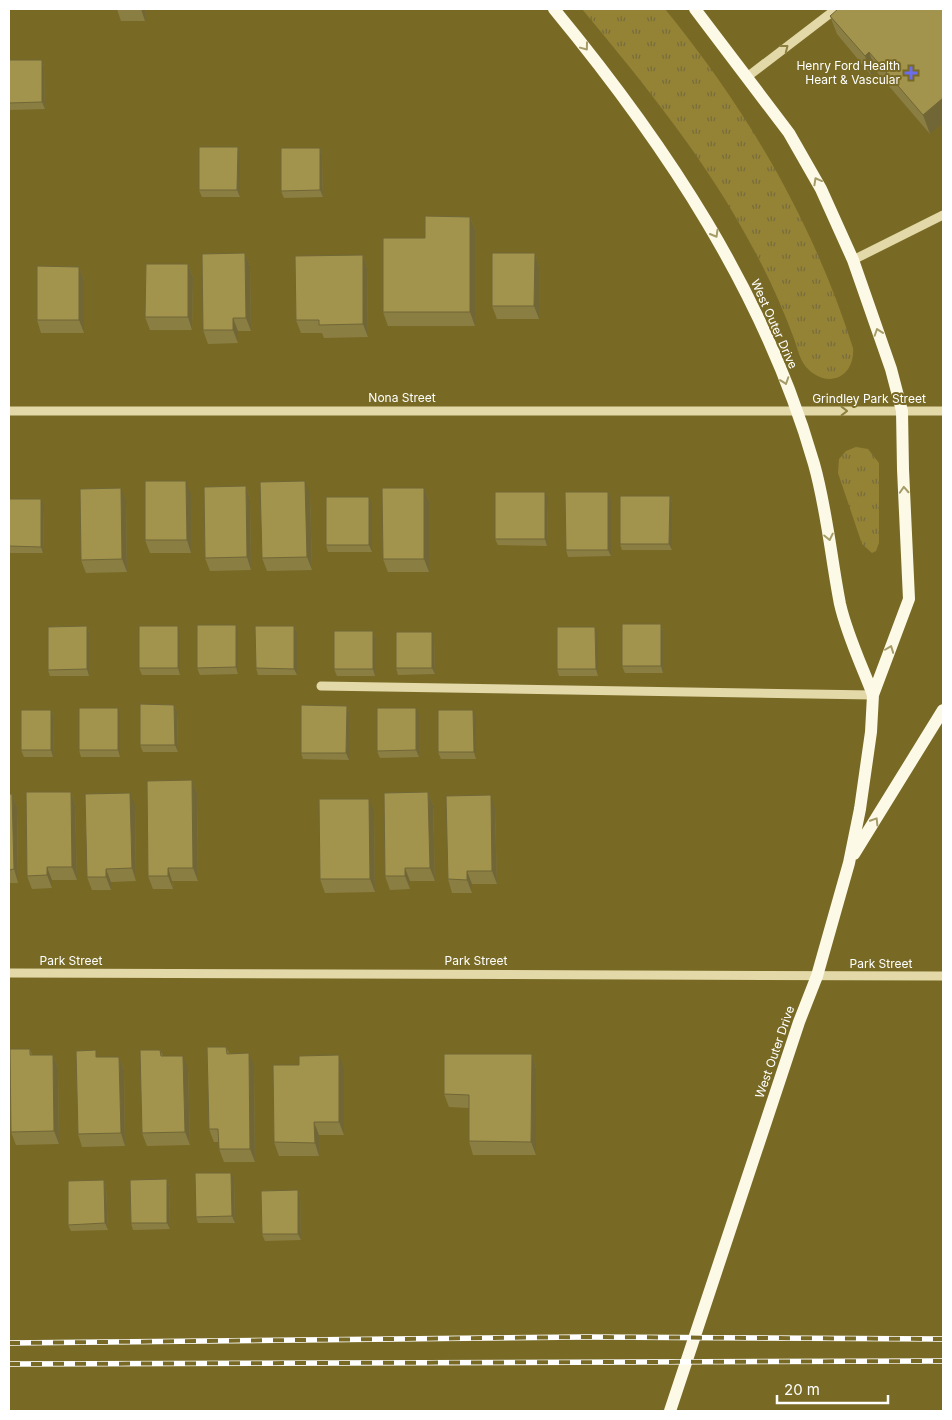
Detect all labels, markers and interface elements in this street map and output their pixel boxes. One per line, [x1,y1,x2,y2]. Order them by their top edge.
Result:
one-way arrow [579,41,587,50]
one-way arrow [779,45,788,53]
place label: Henry Ford Health Heart & Vascular [796,58,900,87]
marker: Henry Ford Health Heart & Vascular [904,66,918,80]
one-way arrow [813,178,823,187]
one-way arrow [709,229,719,238]
street label: West Outer Drive [748,277,801,371]
one-way arrow [874,328,884,336]
one-way arrow [779,376,789,385]
street label: Nona Street [368,390,436,405]
street label: Grindley Park Street [812,391,926,406]
one-way arrow [840,406,848,416]
one-way arrow [898,486,909,494]
one-way arrow [823,533,834,541]
one-way arrow [884,645,894,654]
one-way arrow [868,818,878,827]
street label: Park Street [40,953,103,968]
street label: Park Street [445,953,508,968]
street label: Park Street [850,956,913,971]
street label: West Outer Drive [752,1004,797,1100]
scale bar [777,1372,888,1404]
text: 20 m [784,1380,820,1399]

